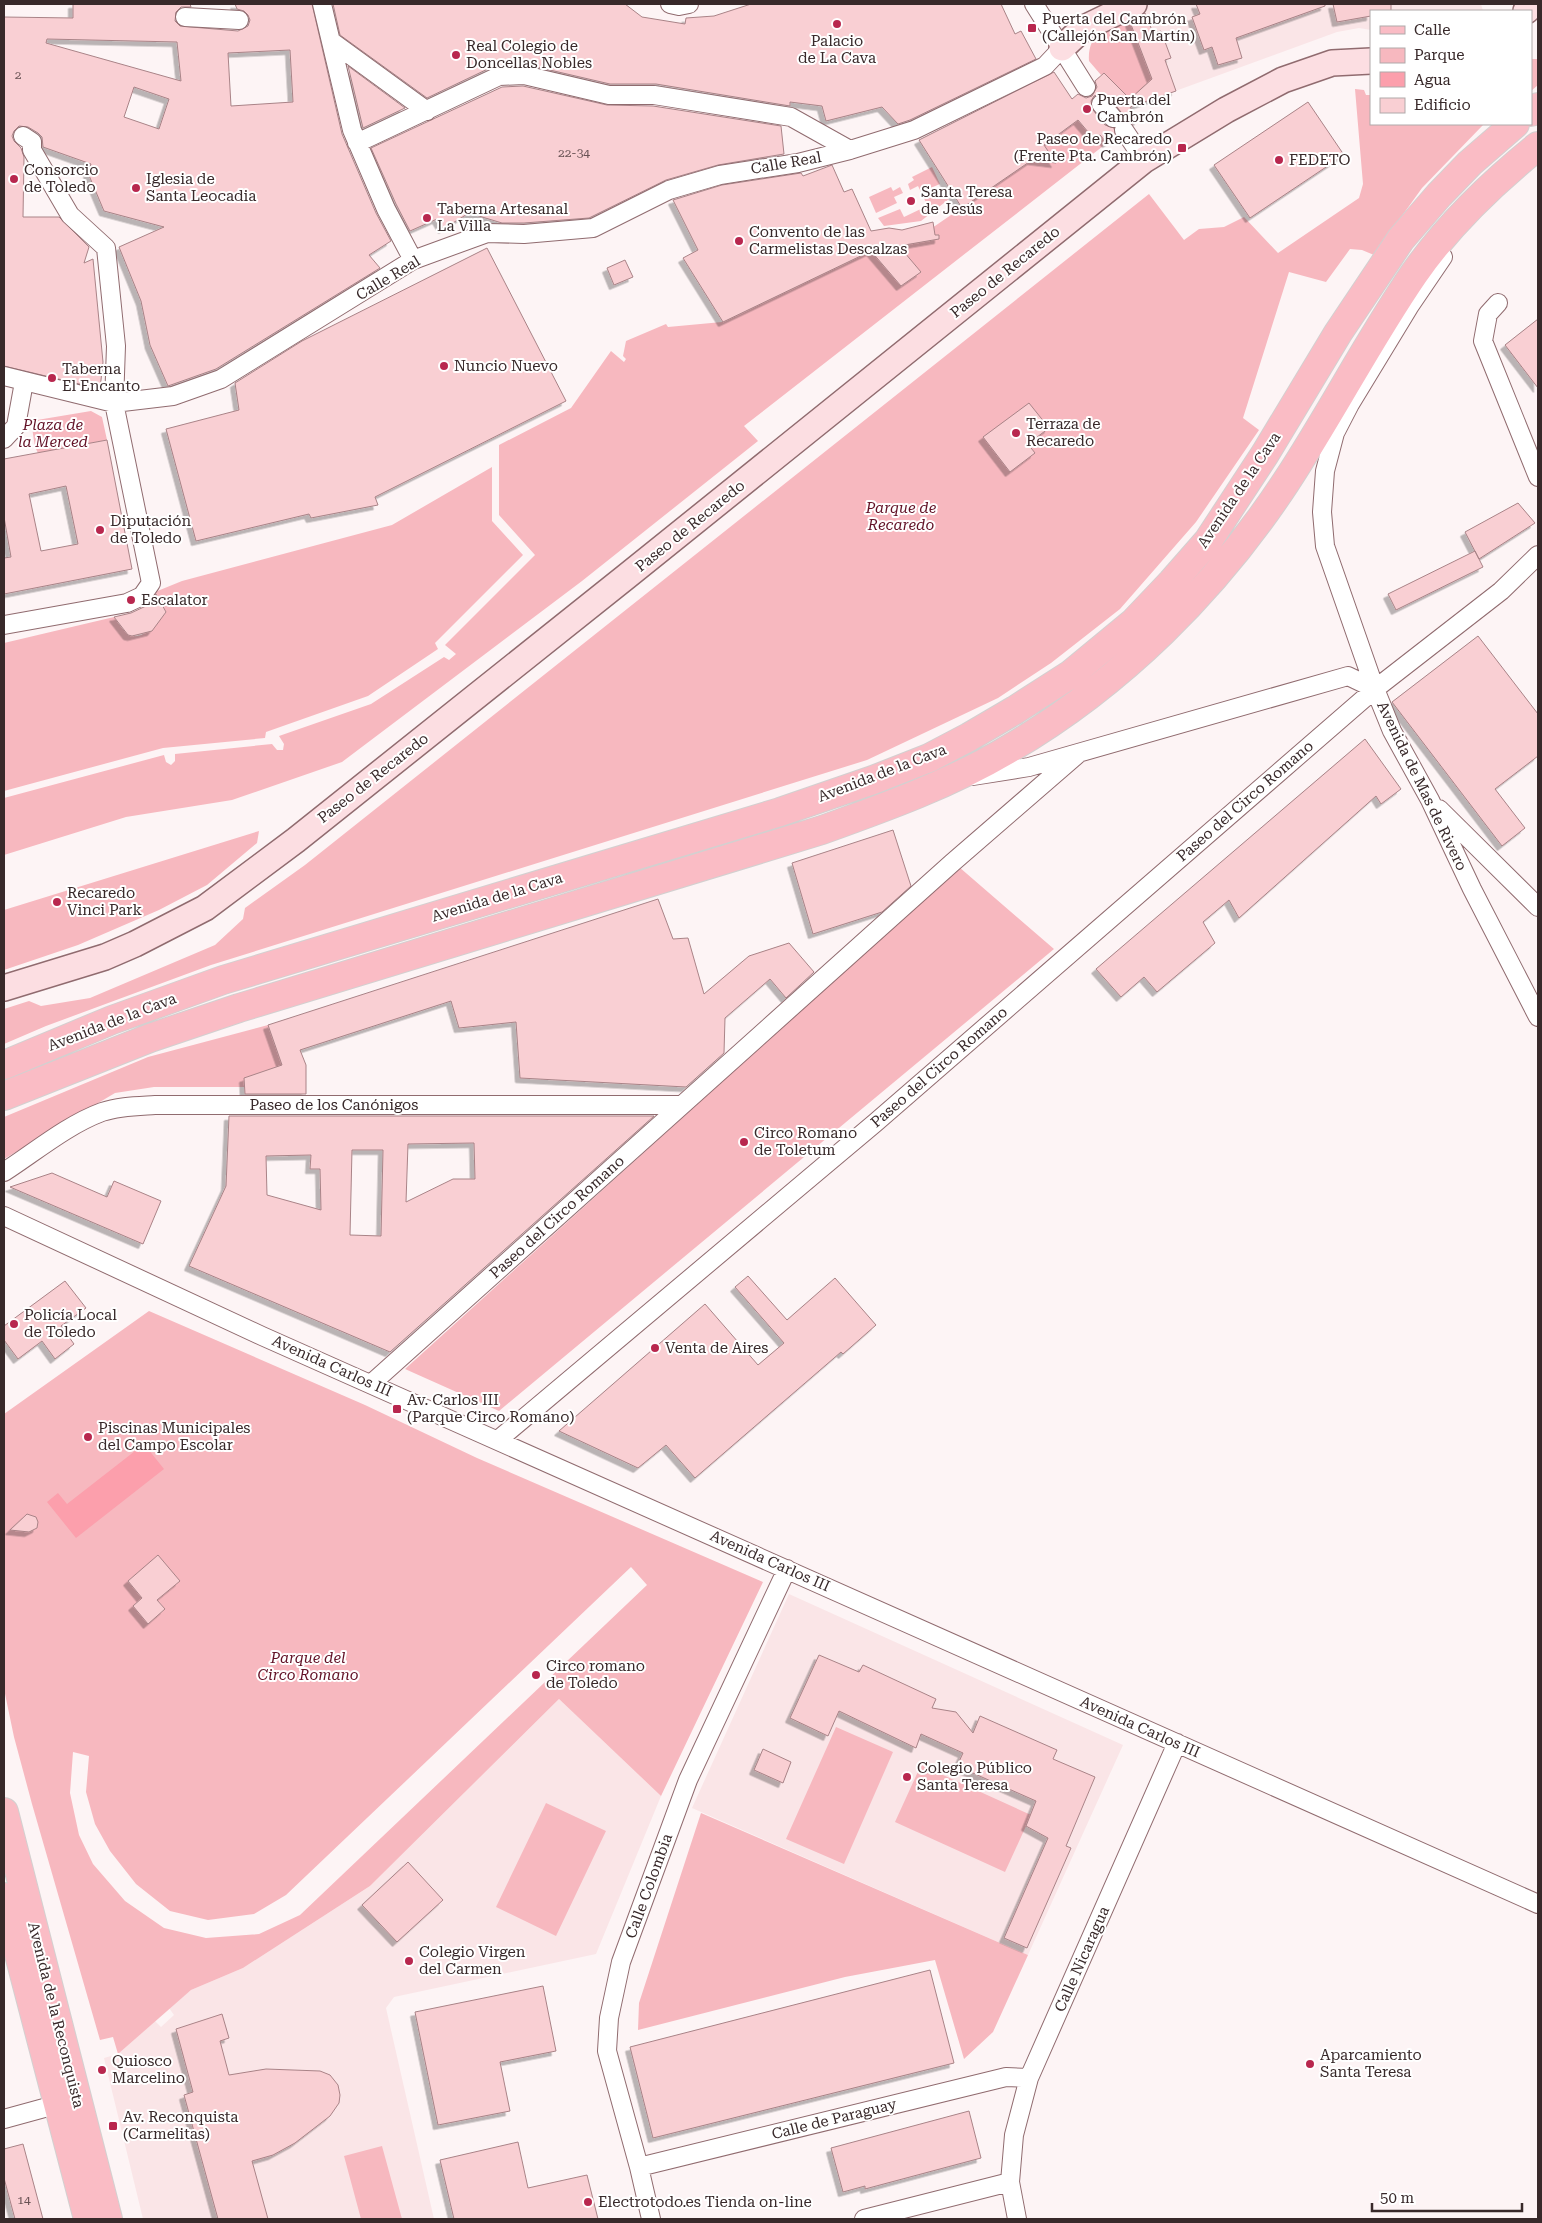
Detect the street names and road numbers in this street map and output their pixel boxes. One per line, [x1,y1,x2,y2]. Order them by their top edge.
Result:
street label: Calle Real [749,148,823,178]
street label: Paseo de Recaredo [947,222,1063,322]
street label: Calle Real [353,252,424,304]
street label: Avenida de la Cava [1194,429,1284,551]
street label: Paseo de Recaredo [632,476,748,576]
street label: Avenida de Mas de Rivero [1373,698,1471,874]
street label: Paseo de Recaredo [314,729,432,827]
street label: Paseo del Circo Romano [1173,737,1317,865]
street label: Avenida de la Cava [815,740,949,806]
street label: Avenida de la Cava [429,869,565,925]
street label: Avenida de la Cava [45,989,179,1055]
street label: Paseo del Circo Romano [867,1003,1011,1131]
street label: Paseo de los Canónigos [250,1096,418,1114]
street label: Paseo del Circo Romano [486,1152,628,1282]
street label: Avenida Carlos III [269,1331,395,1401]
street label: Avenida Carlos III [707,1526,833,1596]
street label: Avenida Carlos III [1077,1692,1203,1762]
street label: Calle Colombia [622,1831,676,1941]
street label: Calle Nicaragua [1051,1903,1113,2015]
street label: Avenida de la Reconquista [24,1920,88,2110]
street label: Calle de Paraguay [770,2095,898,2143]

